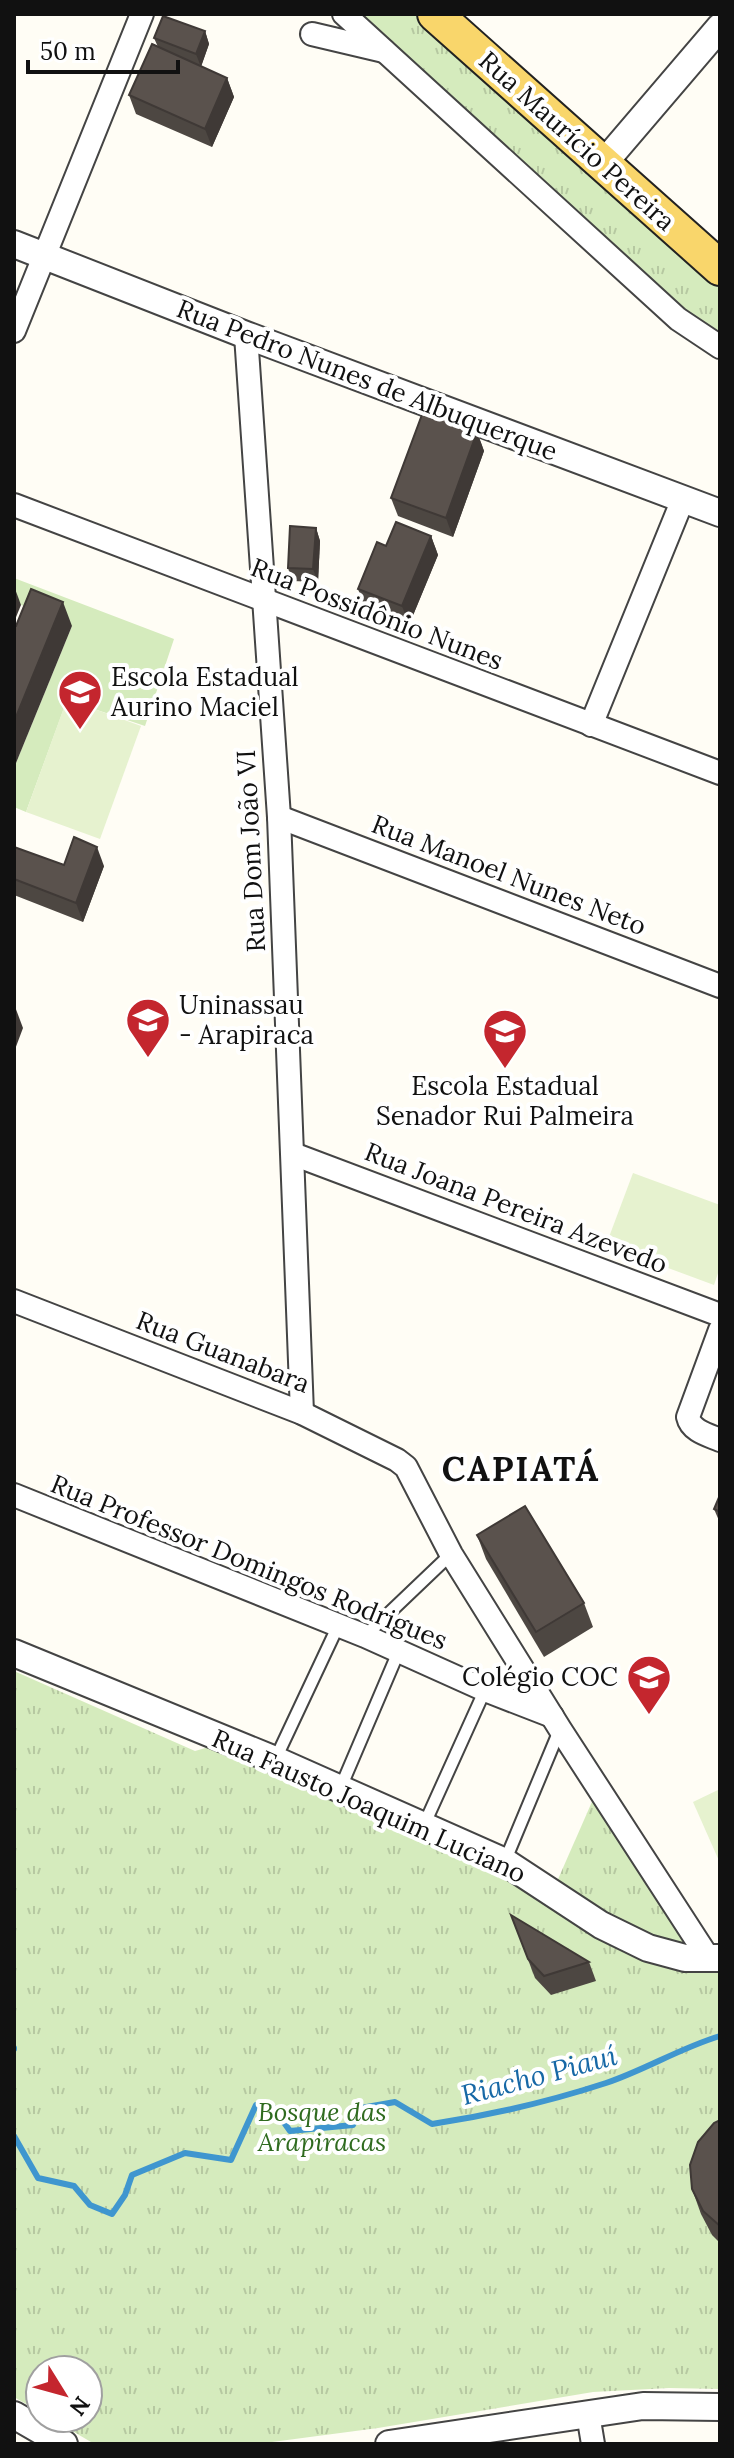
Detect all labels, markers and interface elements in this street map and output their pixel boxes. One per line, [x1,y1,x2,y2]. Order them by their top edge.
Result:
scale bar [28,24,178,74]
text: 50 m [40,36,96,67]
street label: Rua Maurício Pereira [472,44,682,238]
street label: Rua Pedro Nunes de Albuquerque [172,292,562,468]
street label: Rua Possidônio Nunes [246,550,508,677]
place label: Escola Estadual Aurino Maciel [110,660,299,723]
school or university icon: Escola Estadual Aurino Maciel [56,668,104,731]
street label: Rua Dom João VI [229,749,272,953]
street label: Rua Manoel Nunes Neto [367,807,651,942]
place label: Uninassau - Arapiraca [179,988,314,1051]
school or university icon: Uninassau - Arapiraca [124,996,172,1059]
school or university icon: Escola Estadual Senador Rui Palmeira [481,1007,529,1070]
place label: Escola Estadual Senador Rui Palmeira [376,1069,634,1132]
street label: Rua Joana Pereira Azevedo [360,1135,672,1281]
street label: Rua Guanabara [132,1303,315,1400]
district label: CAPIATÁ [442,1447,600,1490]
street label: Rua Professor Domingos Rodrigues [46,1467,452,1656]
school or university icon: Colégio COC [625,1653,673,1716]
place label: Colégio COC [462,1660,618,1693]
street label: Rua Fausto Joaquim Luciano [207,1721,531,1890]
water label: Riacho Piauí [457,2037,621,2113]
park label: Bosque das Arapiracas [257,2095,386,2158]
north arrow [24,2354,104,2434]
text: N [64,2391,96,2421]

